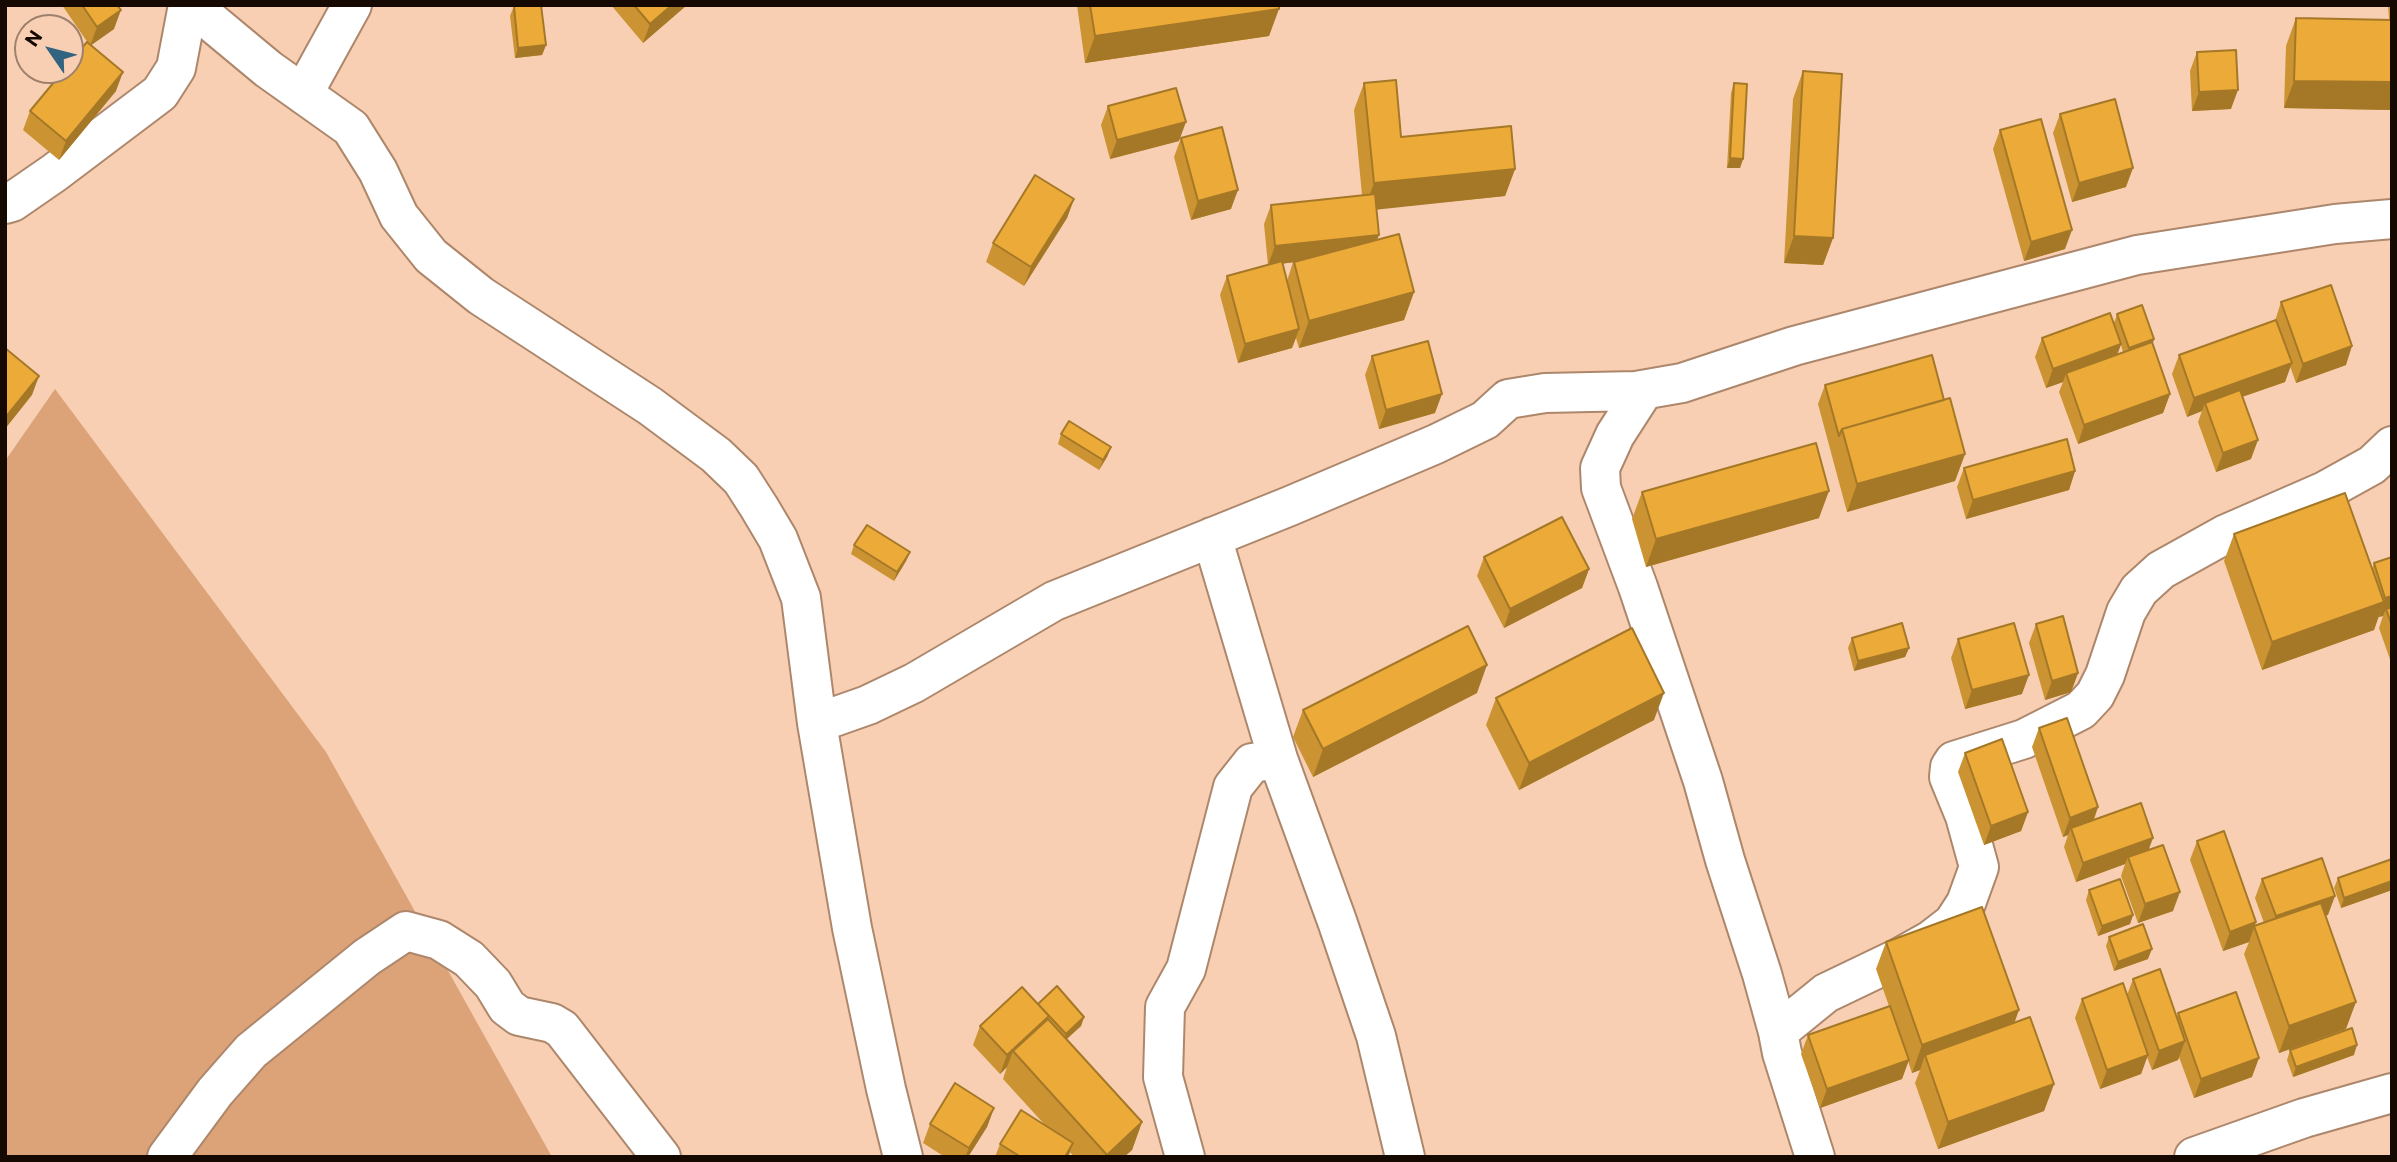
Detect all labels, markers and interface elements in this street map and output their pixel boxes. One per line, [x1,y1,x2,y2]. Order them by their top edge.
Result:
north arrow [14,14,84,84]
text: N [20,25,47,50]

